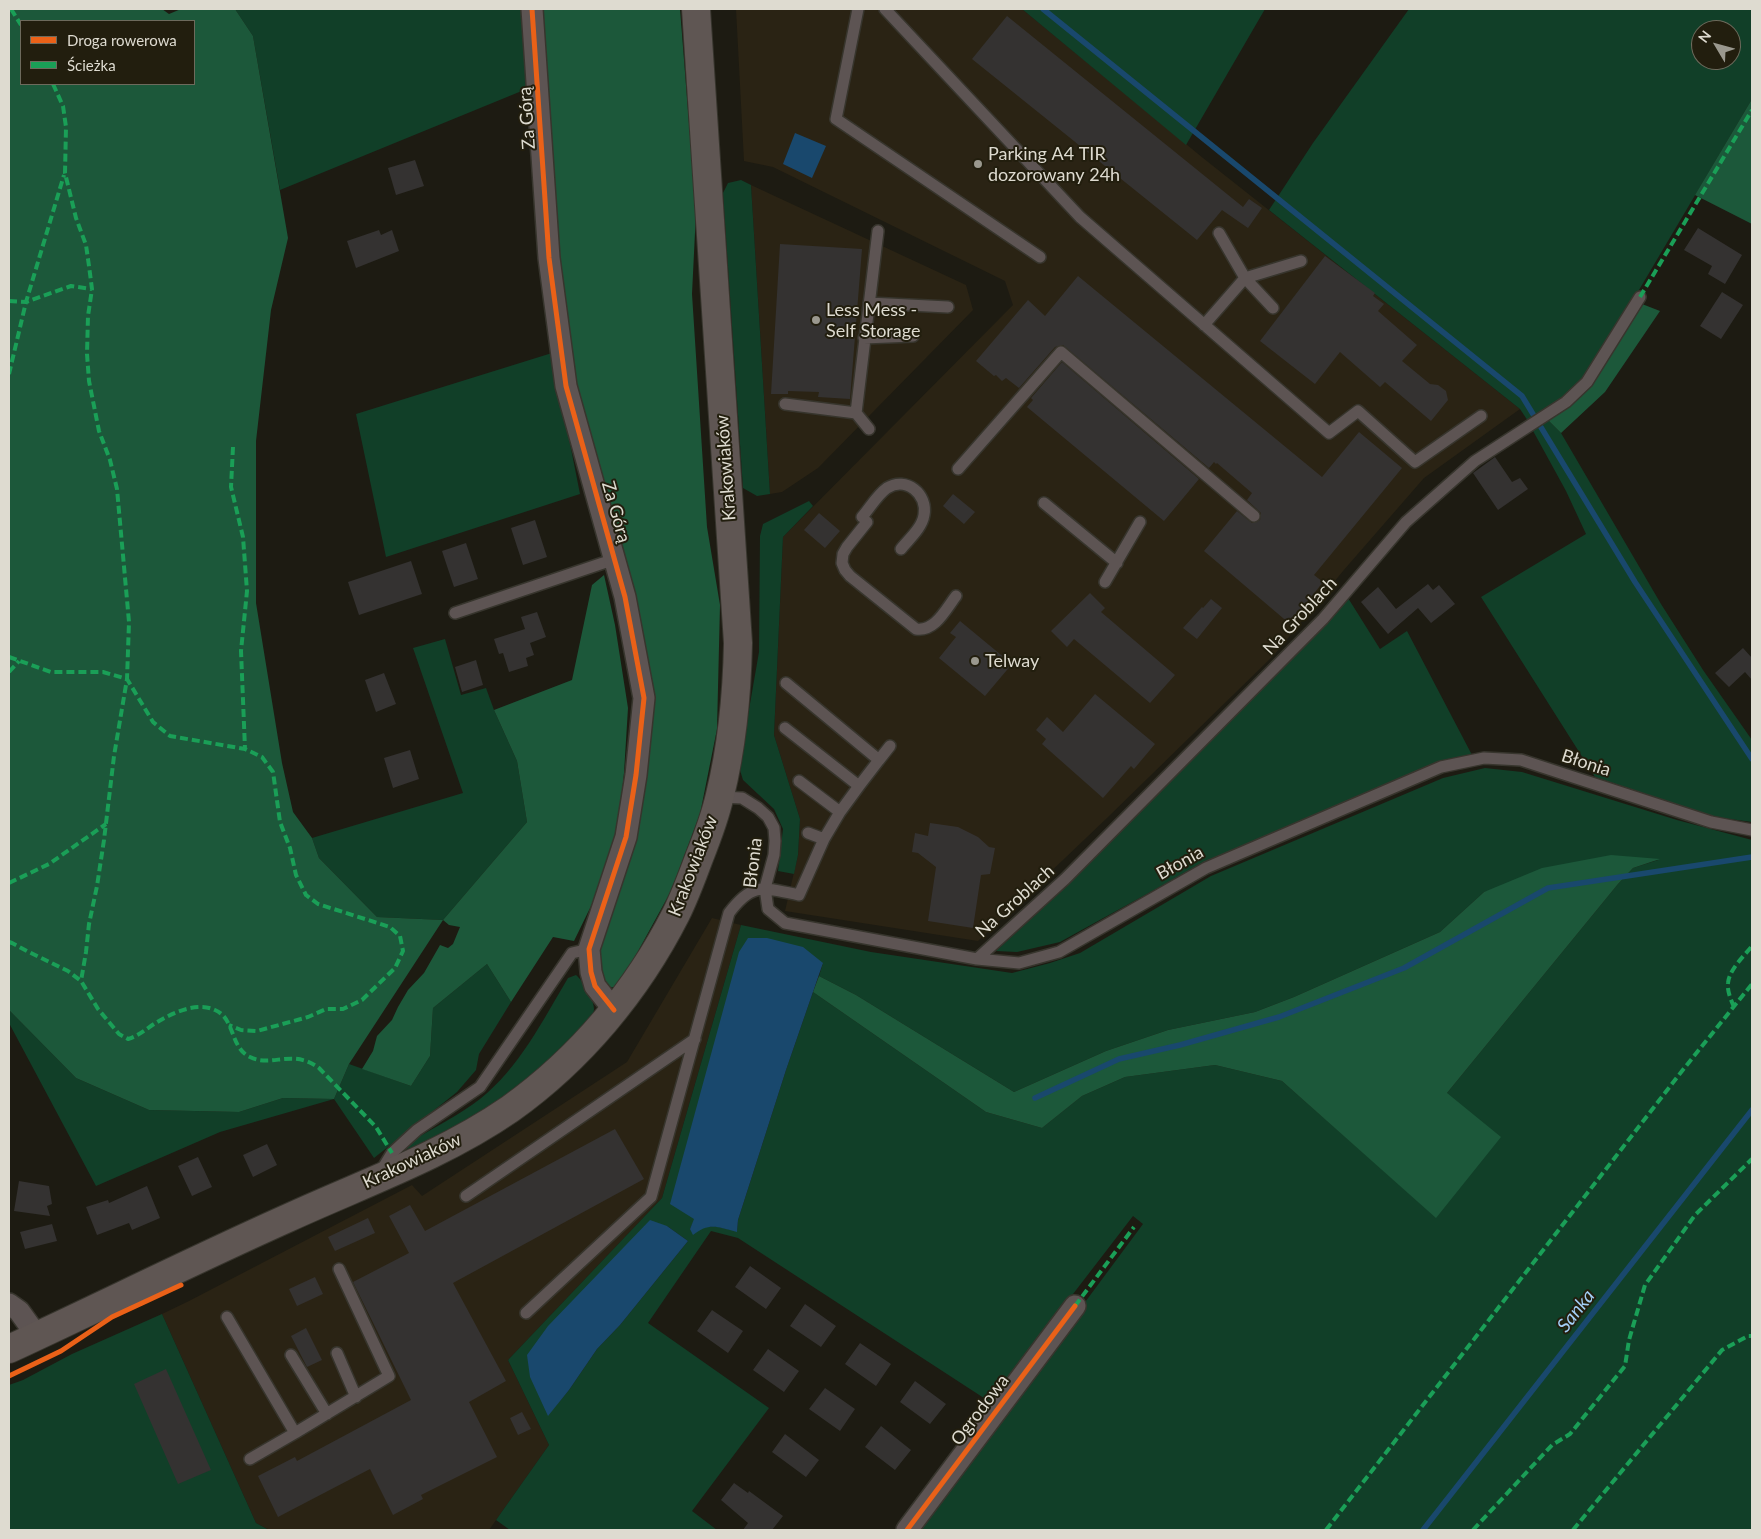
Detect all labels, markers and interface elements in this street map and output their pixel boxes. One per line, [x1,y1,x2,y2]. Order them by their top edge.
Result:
legend [20,20,195,85]
north arrow [1691,20,1741,70]
text: N [1694,27,1714,46]
text: Droga rowerowa [67,31,177,49]
text: Ścieżka [67,56,116,74]
street label: Za Górą [514,86,540,150]
place label: Parking A4 TIR dozorowany 24h [988,143,1120,186]
marker: Parking A4 TIR dozorowany 24h [972,158,984,170]
place label: Less Mess - Self Storage [826,299,920,342]
marker: Less Mess - Self Storage [810,314,822,326]
street label: Krakowiaków [712,414,740,522]
street label: Za Górą [597,479,635,545]
street label: Na Groblach [1259,573,1341,659]
place label: Telway [985,650,1039,672]
marker: Telway [969,655,981,667]
street label: Błonia [1559,745,1613,781]
street label: Krakowiaków [664,813,722,919]
street label: Błonia [739,837,767,889]
street label: Błonia [1153,841,1207,885]
street label: Na Groblach [971,860,1059,942]
street label: Krakowiaków [359,1129,465,1193]
water label: Sanka [1552,1285,1600,1337]
street label: Ogrodowa [946,1370,1014,1450]

